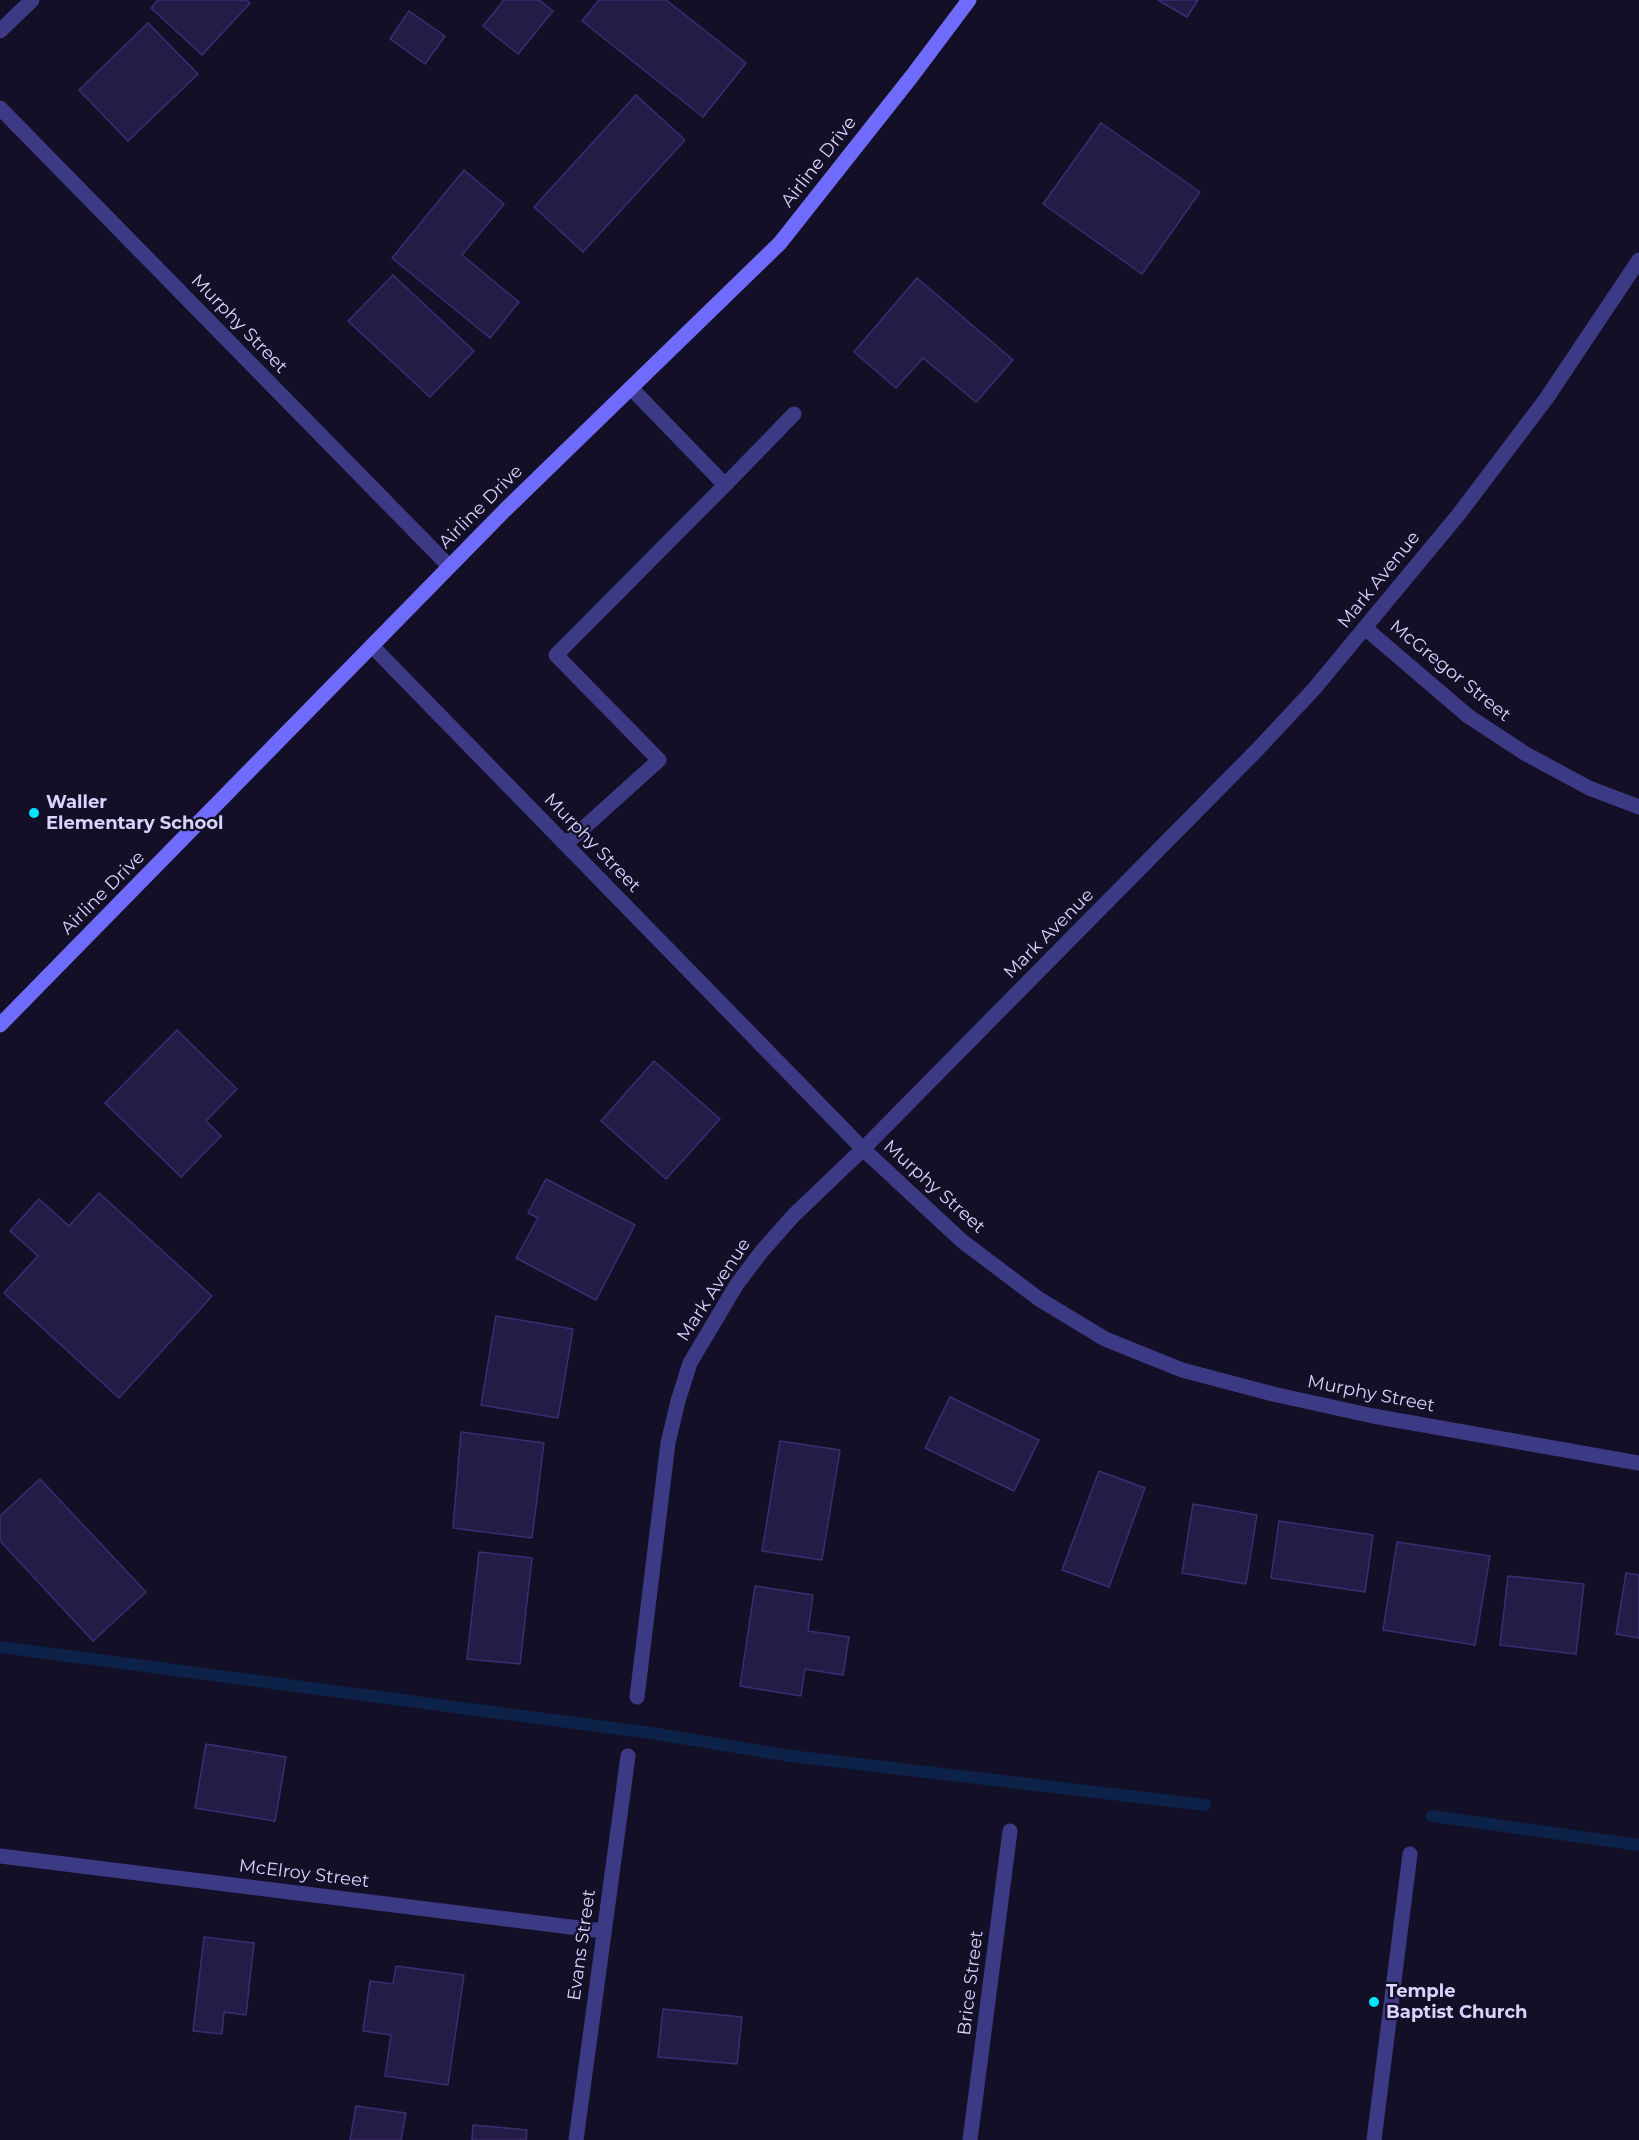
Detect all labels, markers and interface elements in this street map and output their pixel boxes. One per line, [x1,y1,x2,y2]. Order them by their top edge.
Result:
street label: Airline Drive [777,112,861,212]
street label: Murphy Street [186,270,292,378]
street label: Airline Drive [435,461,527,553]
street label: Mark Avenue [1333,527,1425,633]
street label: McGregor Street [1385,616,1515,726]
street label: Murphy Street [539,789,645,897]
place label: Waller Elementary School [46,792,223,834]
marker: Waller Elementary School [27,806,41,820]
street label: Airline Drive [57,847,149,939]
street label: Mark Avenue [1000,885,1098,983]
street label: Murphy Street [879,1136,989,1238]
street label: Mark Avenue [673,1235,755,1345]
street label: Murphy Street [1305,1371,1437,1417]
street label: McElroy Street [238,1855,370,1893]
street label: Evans Street [564,1888,600,2002]
street label: Brice Street [954,1929,988,2037]
place label: Temple Baptist Church [1386,1981,1527,2024]
marker: Temple Baptist Church [1367,1995,1381,2009]

